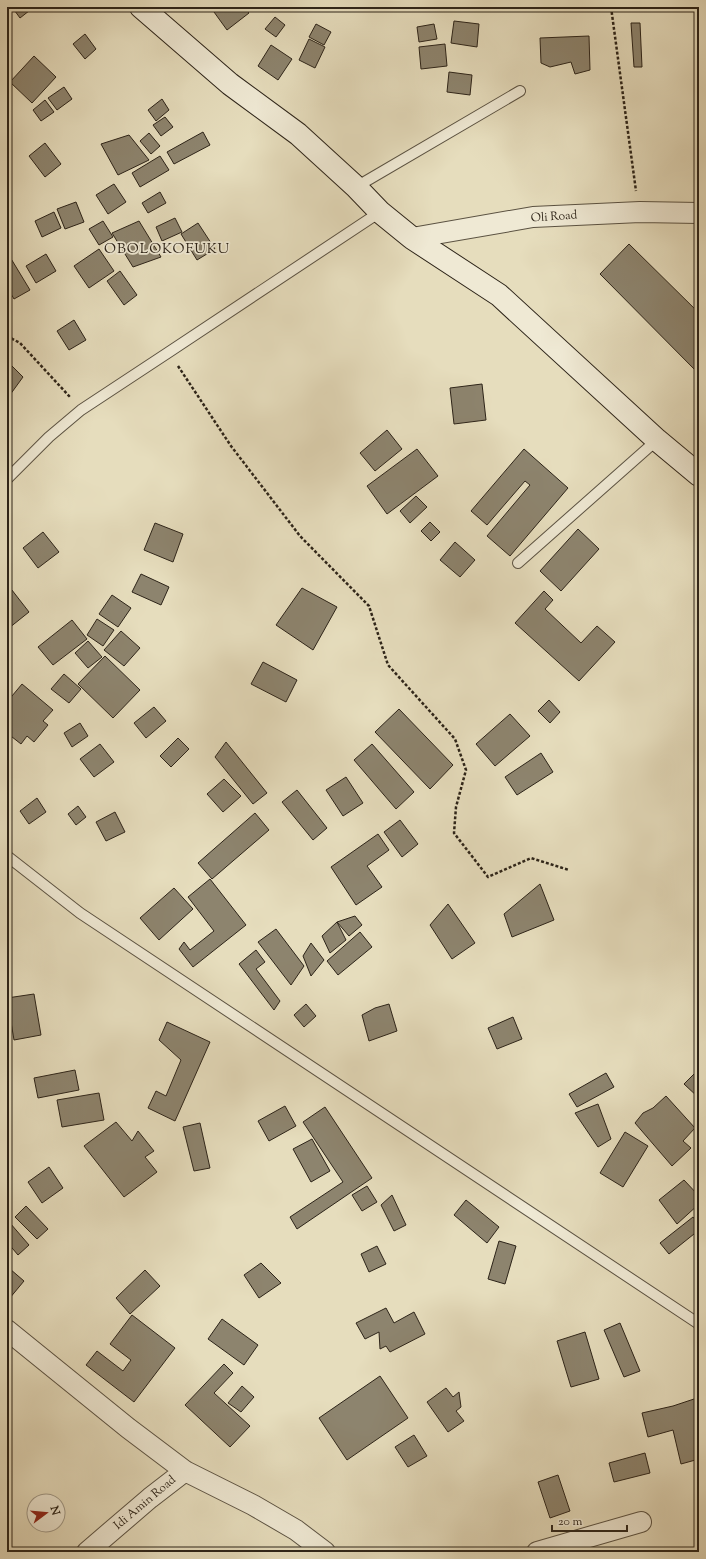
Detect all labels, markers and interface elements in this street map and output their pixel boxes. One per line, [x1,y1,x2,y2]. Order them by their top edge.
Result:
street label: Oli Road [530,206,578,228]
district label: OBOLOKOFUKU [104,240,230,260]
street label: Idi Amin Road [110,1471,180,1534]
north arrow [26,1493,66,1533]
text: N [45,1503,64,1517]
scale bar [552,1507,627,1533]
text: 20 m [558,1513,583,1531]

